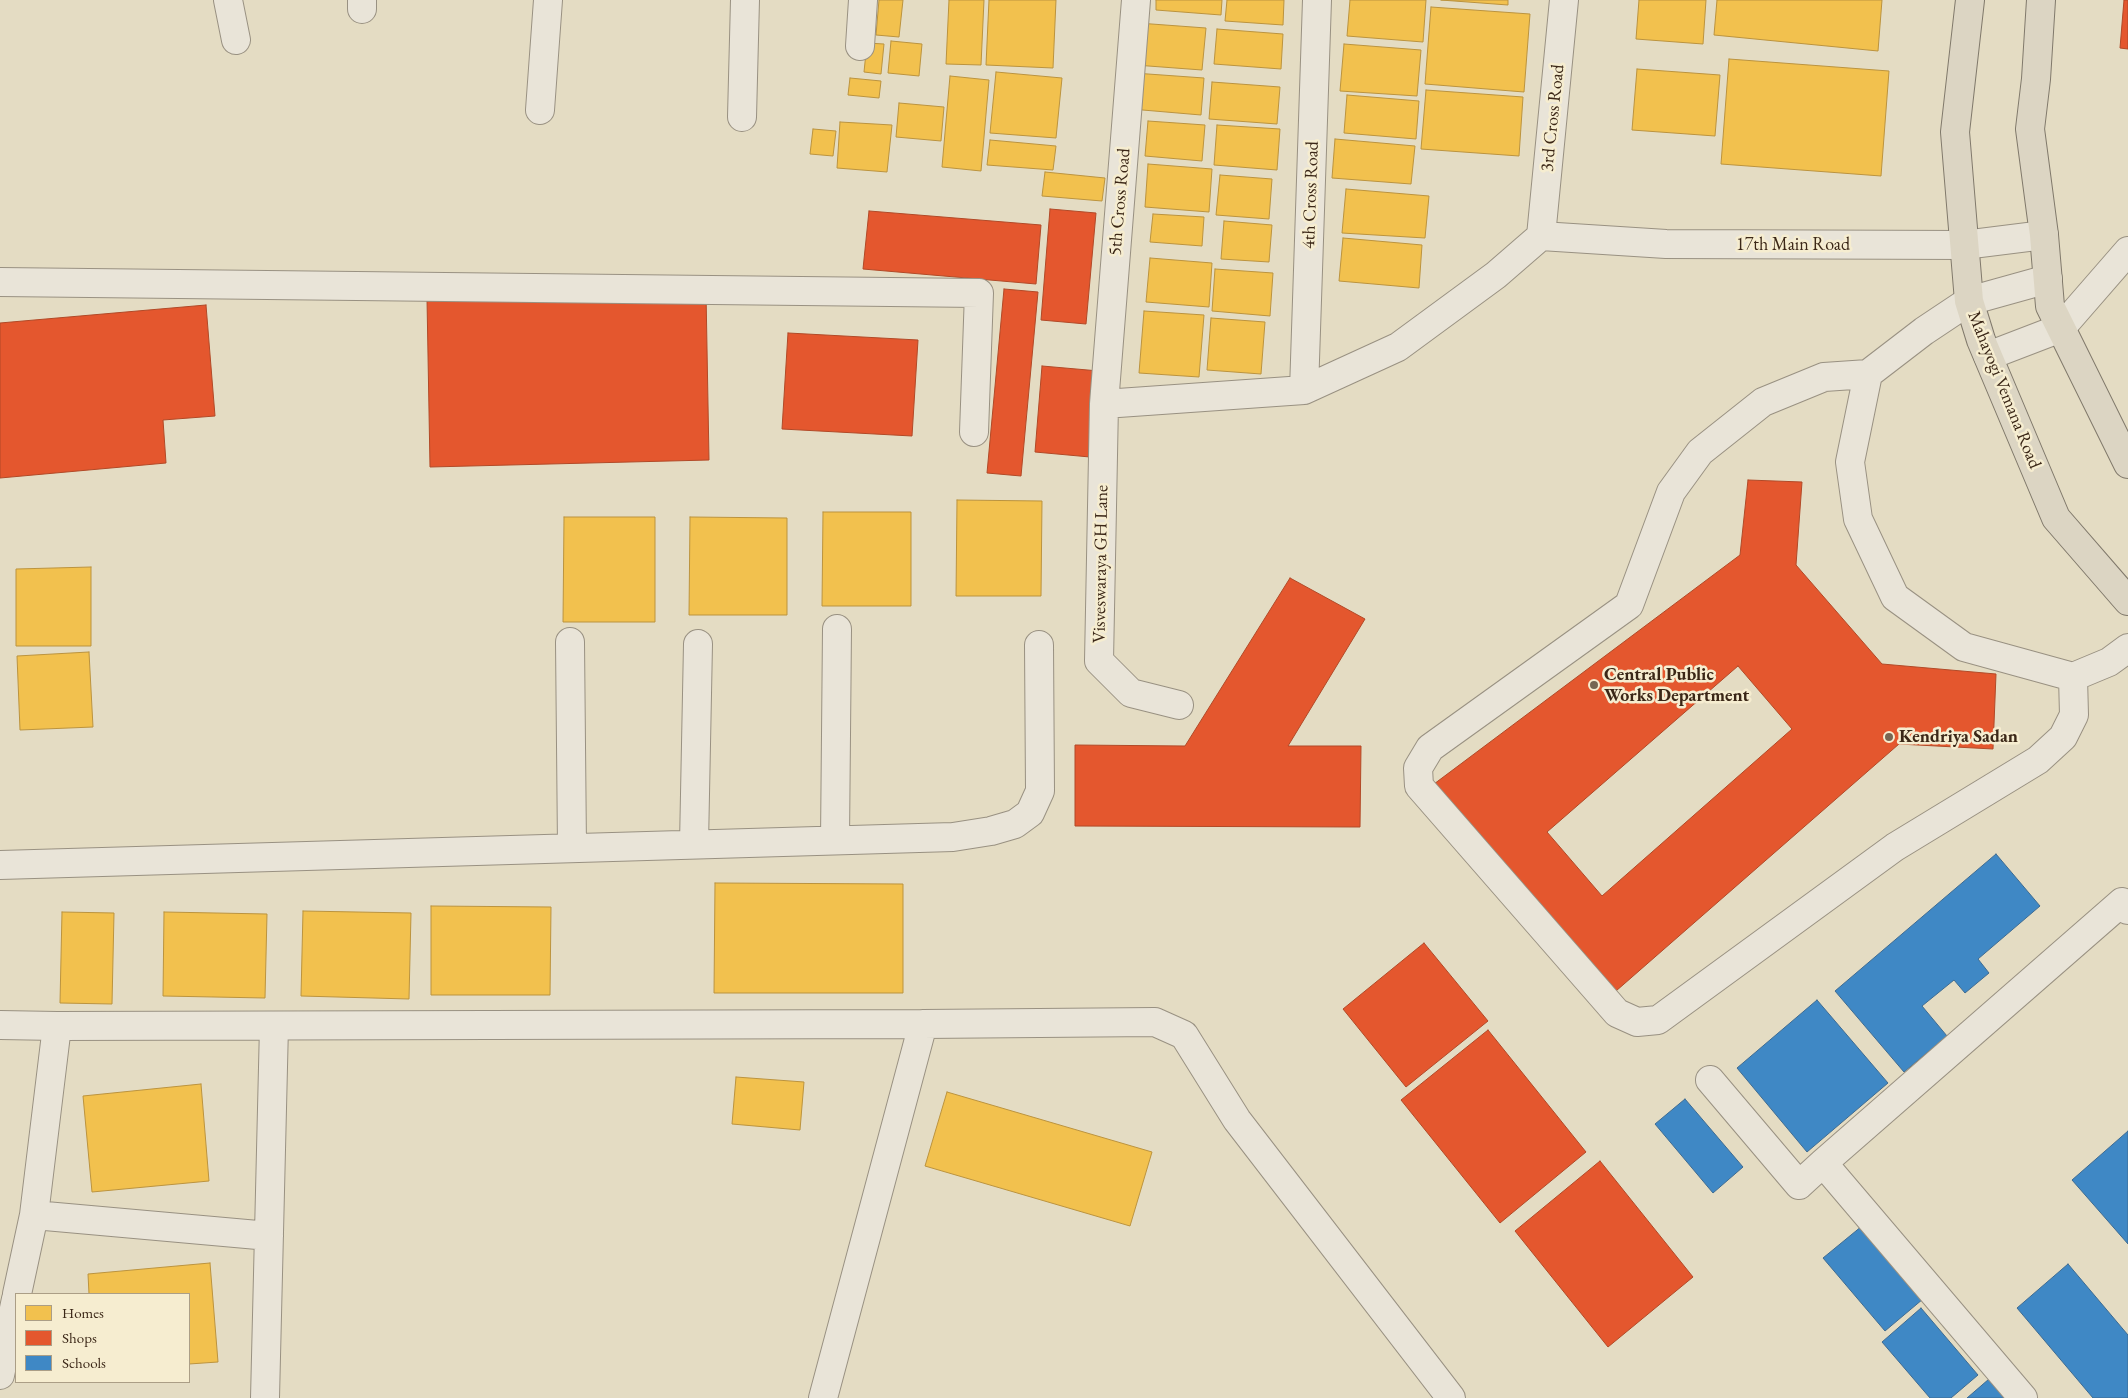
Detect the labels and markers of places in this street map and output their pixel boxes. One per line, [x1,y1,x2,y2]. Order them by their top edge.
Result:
place label: Central Public Works Department [1604,664,1749,706]
marker: Central Public Works Department [1588,679,1600,691]
place label: Kendriya Sadan [1899,726,2018,748]
marker: Kendriya Sadan [1883,731,1895,743]

